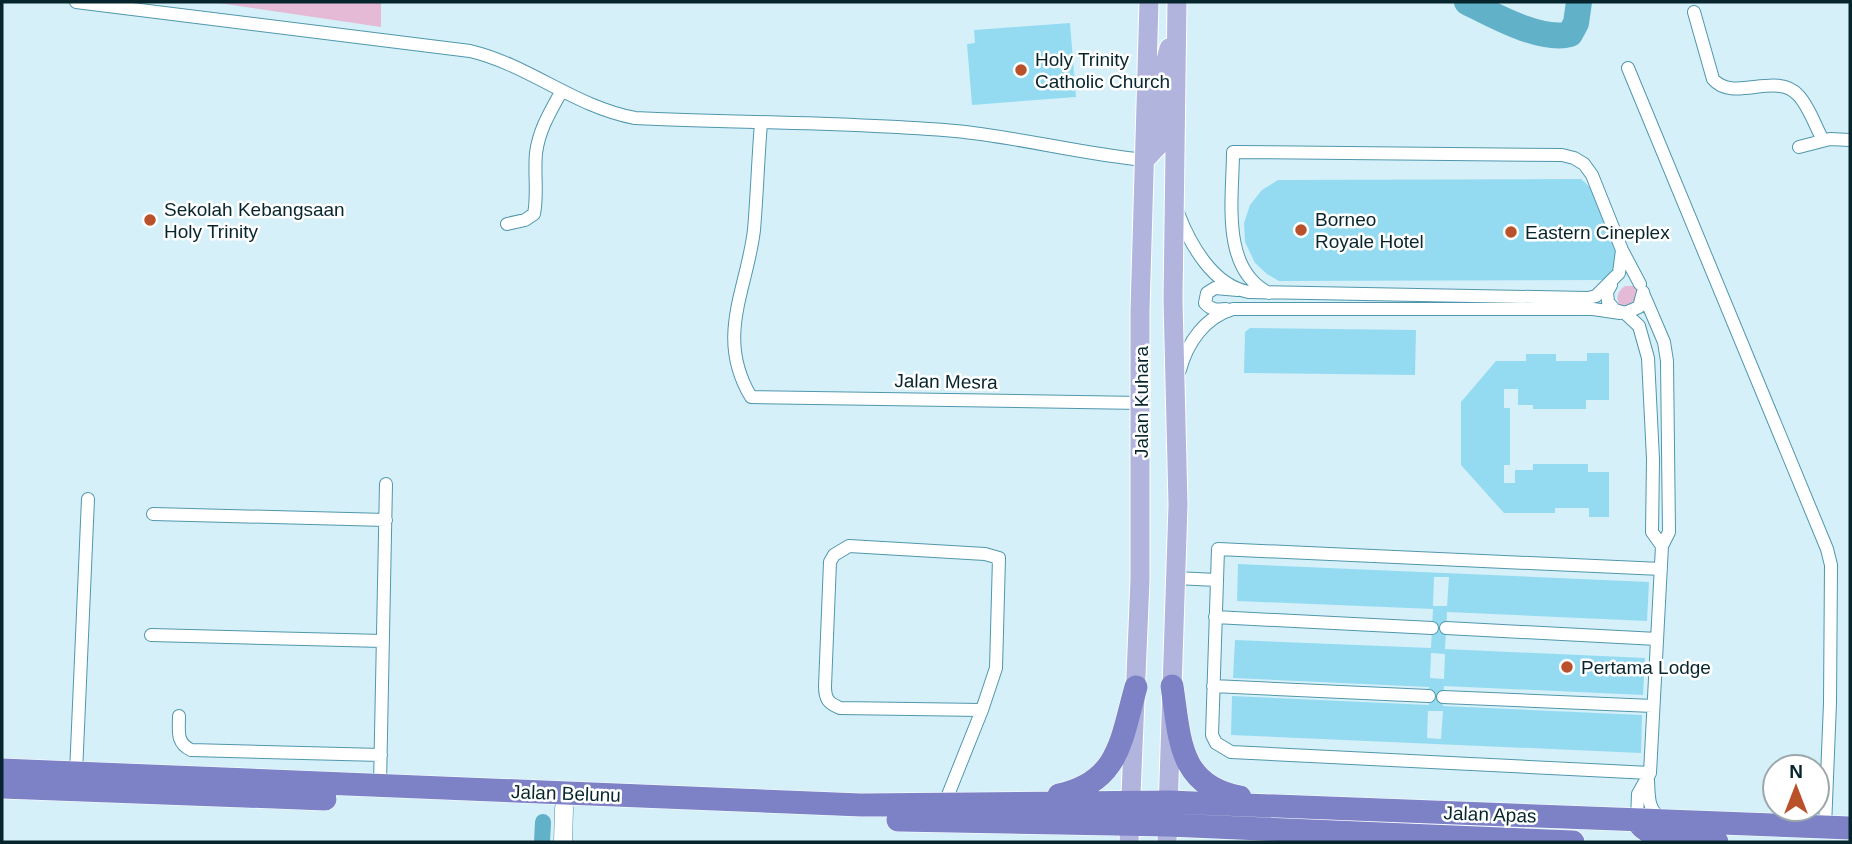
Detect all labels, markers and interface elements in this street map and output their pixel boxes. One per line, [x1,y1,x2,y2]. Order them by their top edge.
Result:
place label: Holy Trinity Catholic Church [1035,49,1170,92]
marker: Holy Trinity Catholic Church [1013,62,1029,78]
place label: Sekolah Kebangsaan Holy Trinity [164,199,345,242]
place label: Borneo Royale Hotel [1315,209,1424,252]
marker: Sekolah Kebangsaan Holy Trinity [142,212,158,228]
marker: Borneo Royale Hotel [1293,222,1309,238]
place label: Eastern Cineplex [1525,222,1670,243]
marker: Eastern Cineplex [1503,224,1519,240]
street label: Jalan Kuhara [1131,346,1152,458]
street label: Jalan Mesra [894,370,998,393]
place label: Pertama Lodge [1581,657,1711,678]
marker: Pertama Lodge [1559,659,1575,675]
north arrow [1761,753,1831,823]
text: N [1789,761,1803,782]
street label: Jalan Belunu [511,781,621,806]
street label: Jalan Apas [1443,802,1537,827]

